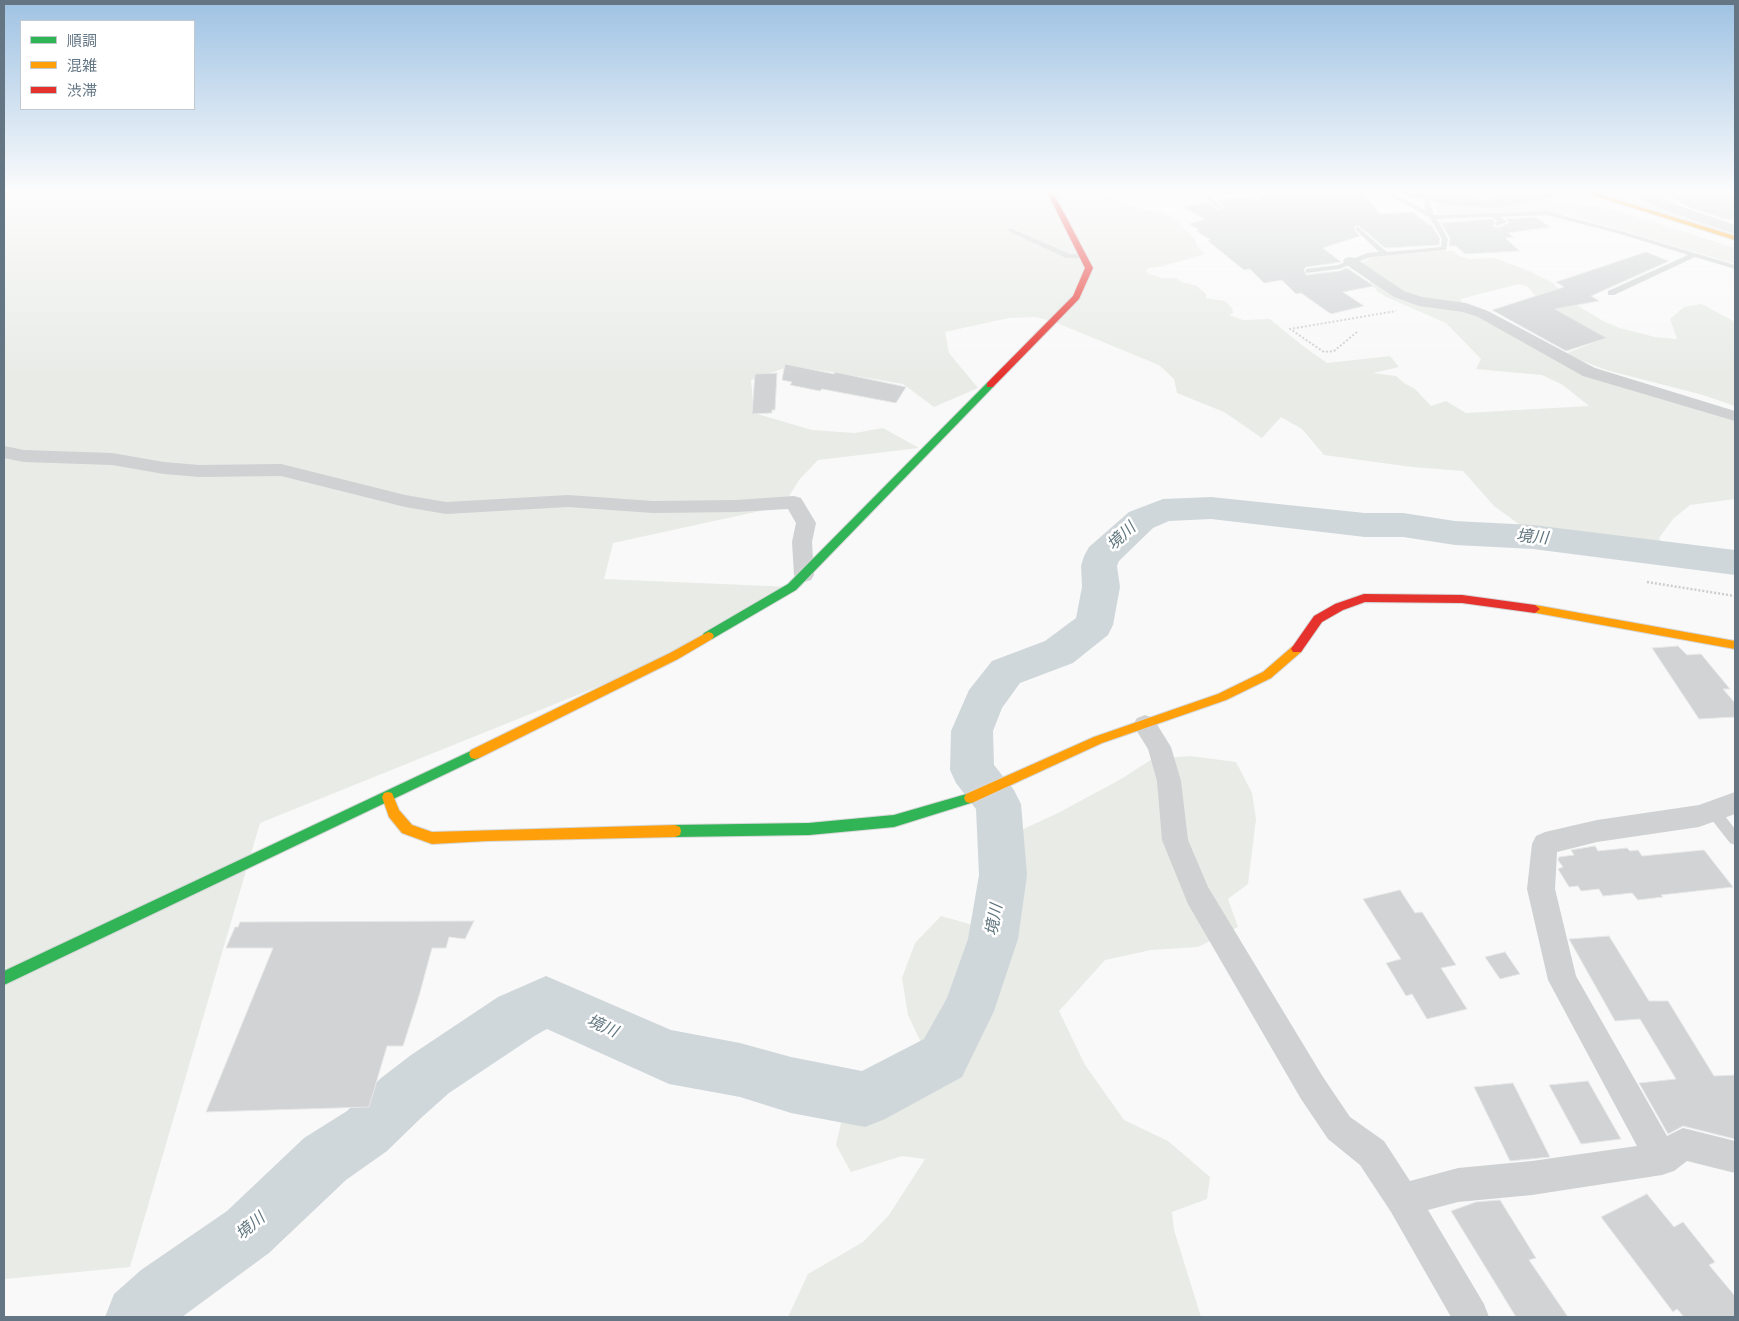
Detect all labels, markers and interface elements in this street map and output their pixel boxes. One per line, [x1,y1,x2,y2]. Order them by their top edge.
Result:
legend [20,20,195,110]
text: 順調 [67,32,97,50]
text: 混雑 [67,57,97,75]
text: 渋滞 [67,82,97,100]
water label: 境川 [1104,519,1140,555]
water label: 境川 [1515,527,1549,549]
water label: 境川 [983,903,1007,937]
water label: 境川 [583,1012,621,1042]
water label: 境川 [233,1209,269,1245]

